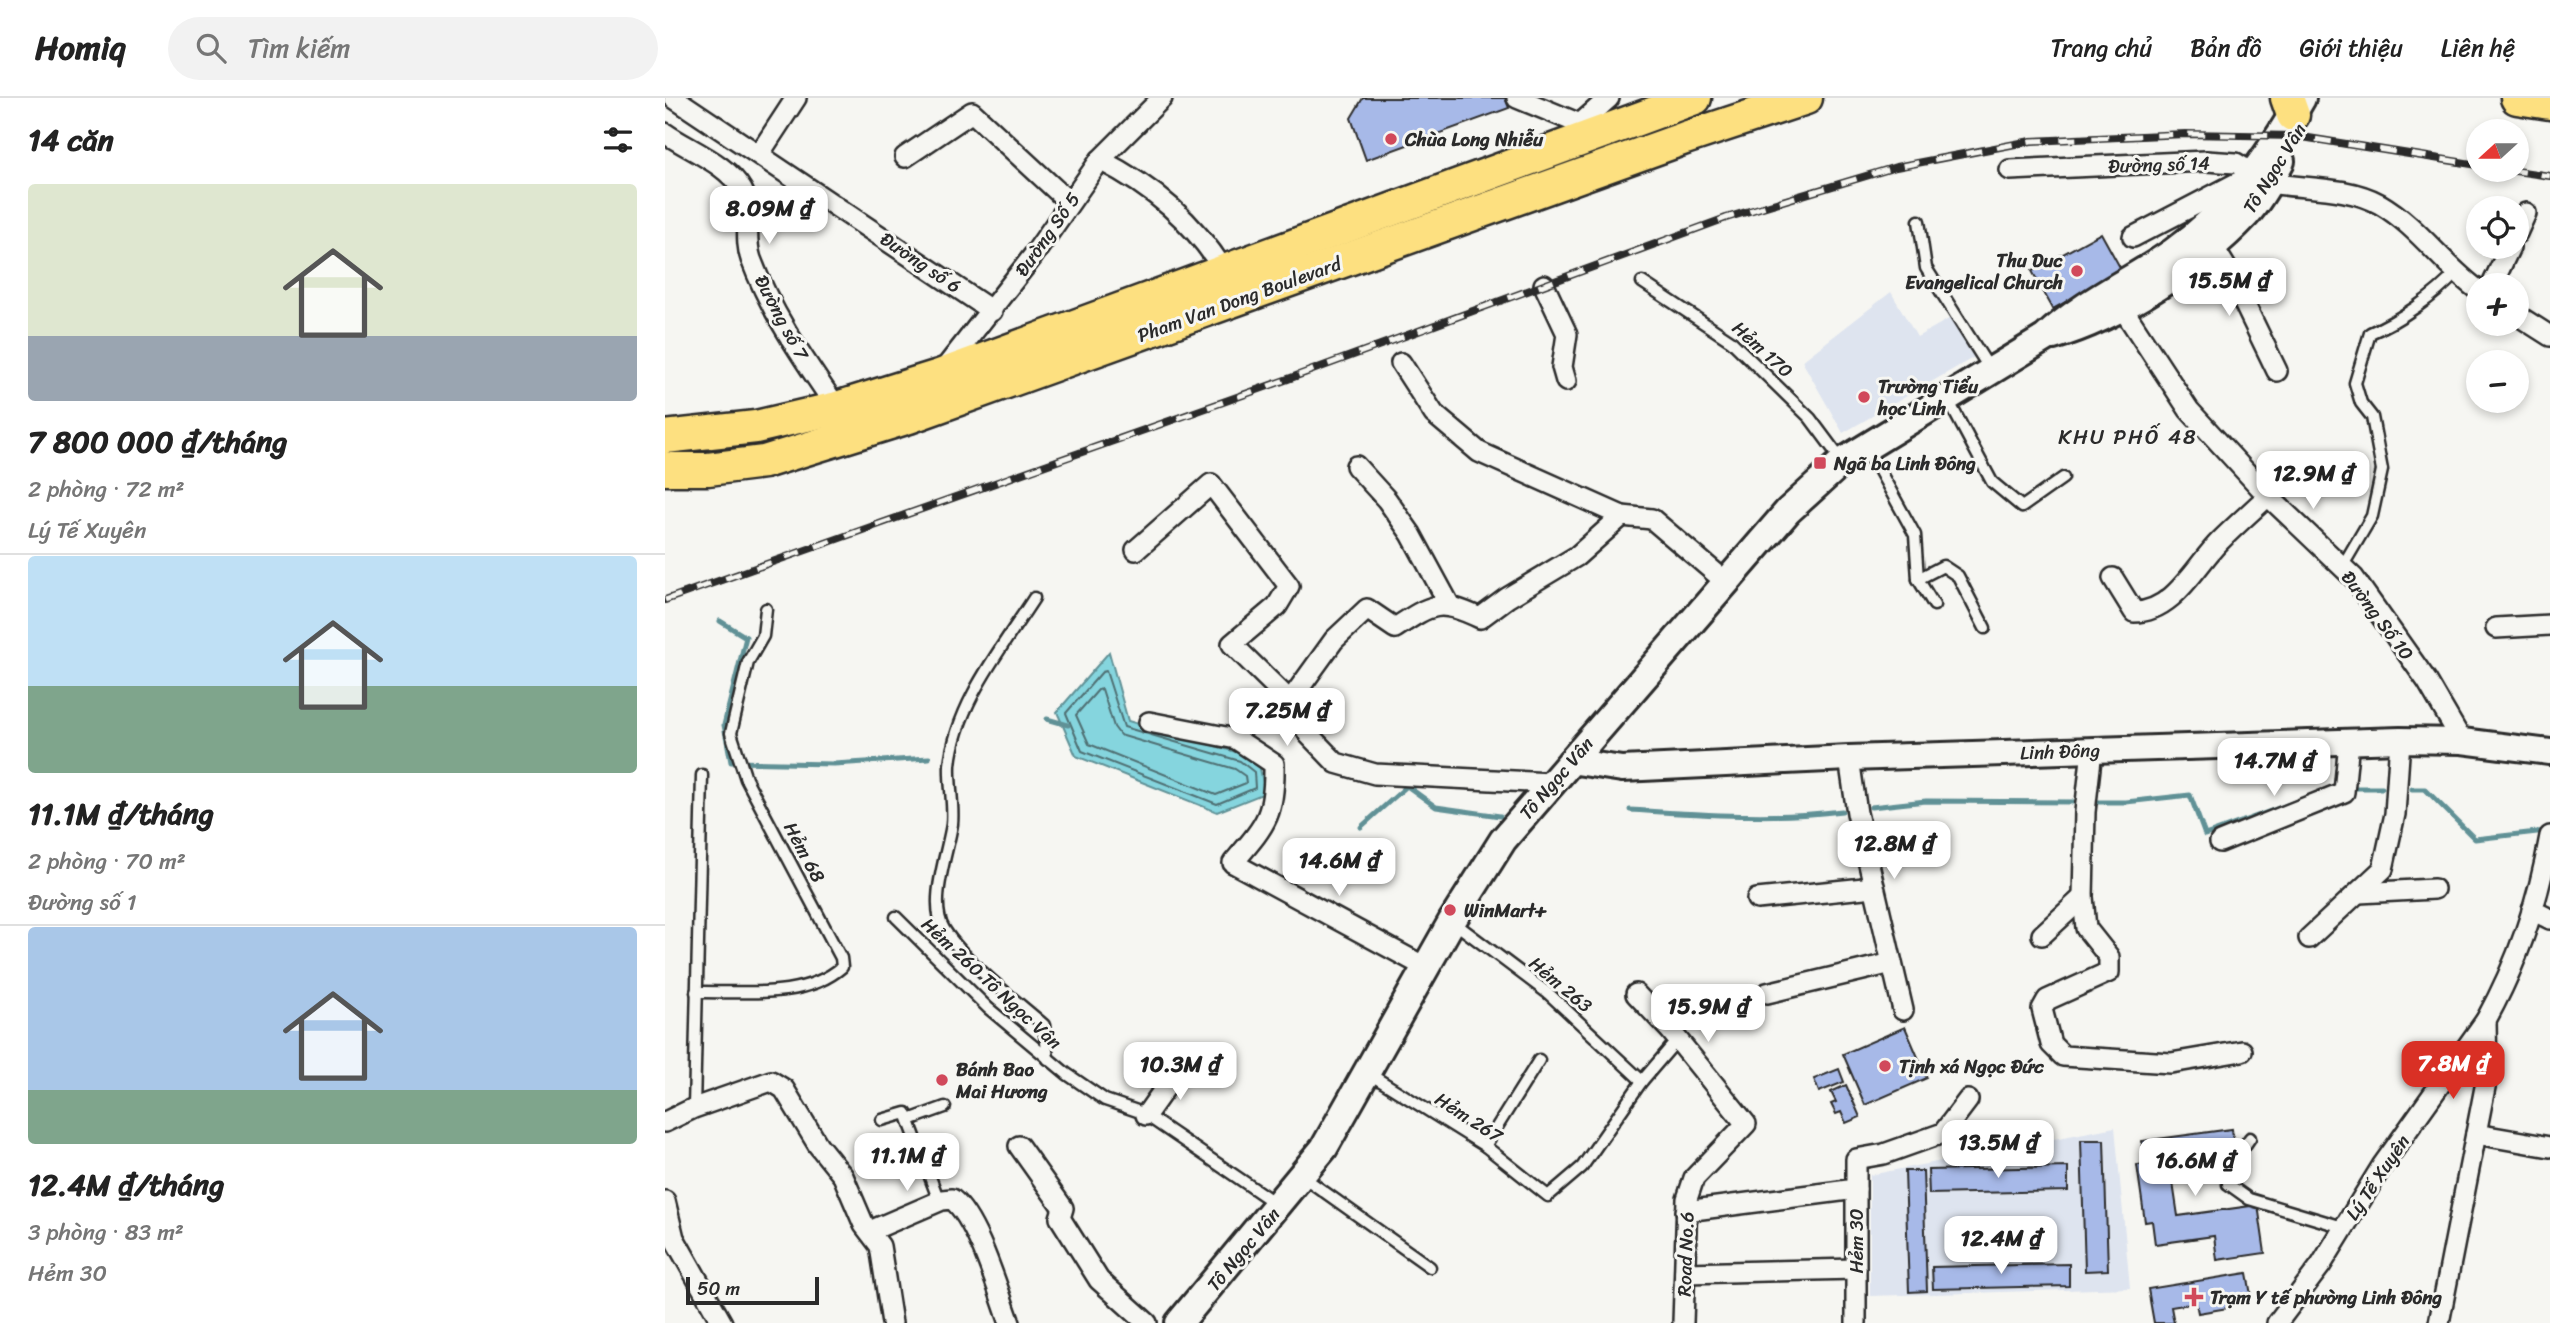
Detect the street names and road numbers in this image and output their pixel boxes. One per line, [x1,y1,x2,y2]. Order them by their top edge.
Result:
street label: Tô Ngọc Vân [2234,116,2315,220]
street label: Đường số 14 [2108,146,2210,183]
street label: Đường Số 5 [1006,185,1089,284]
street label: Đường số 6 [873,223,968,302]
street label: Pham Van Dong Boulevard [1133,247,1348,352]
street label: Đường số 7 [745,269,818,367]
street label: Hẻm 170 [1724,312,1801,386]
street label: Đường Số 10 [2333,563,2423,668]
street label: Tô Ngọc Vân [1511,729,1602,828]
street label: Linh Đông [2019,734,2101,769]
street label: Hẻm 68 [775,816,835,889]
street label: Hẻm 260 Tô Ngọc Vân [913,909,1070,1058]
street label: Hẻm 263 [1521,948,1600,1021]
street label: Hẻm 267 [1428,1083,1510,1152]
street label: Lý Tế Xuyên [2336,1128,2418,1227]
street label: Tô Ngọc Vân [1198,1200,1289,1299]
street label: Hẻm 30 [1840,1208,1873,1274]
street label: Road No.6 [1668,1211,1703,1297]

